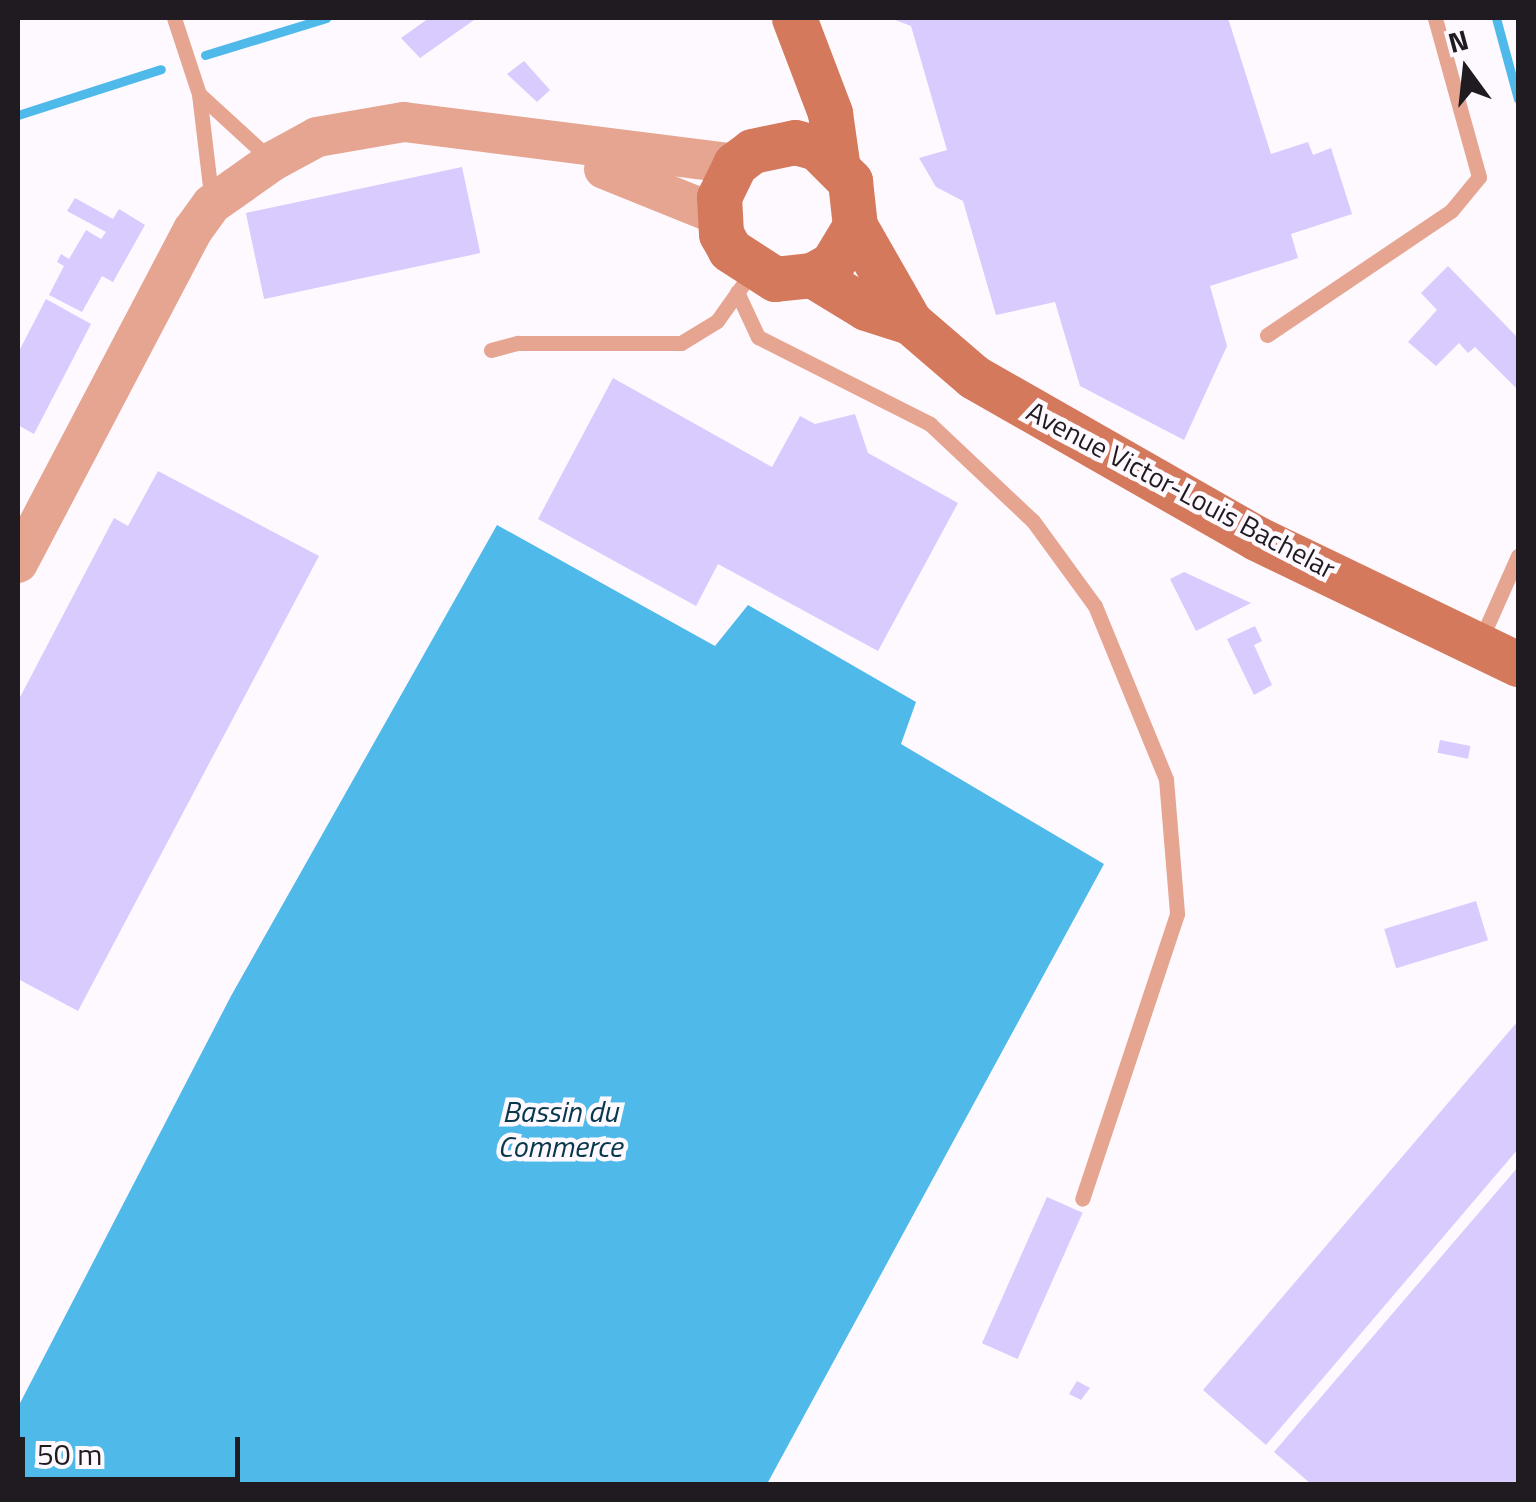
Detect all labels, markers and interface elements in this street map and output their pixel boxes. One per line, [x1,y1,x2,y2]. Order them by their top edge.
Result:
text: N [1443,17,1473,64]
north arrow [1416,20,1516,120]
street label: Avenue Victor-Louis Bachelar [1021,394,1341,586]
water label: Bassin du Commerce [498,1093,622,1164]
scale bar [25,1417,245,1479]
text: 50 m [37,1431,102,1477]

